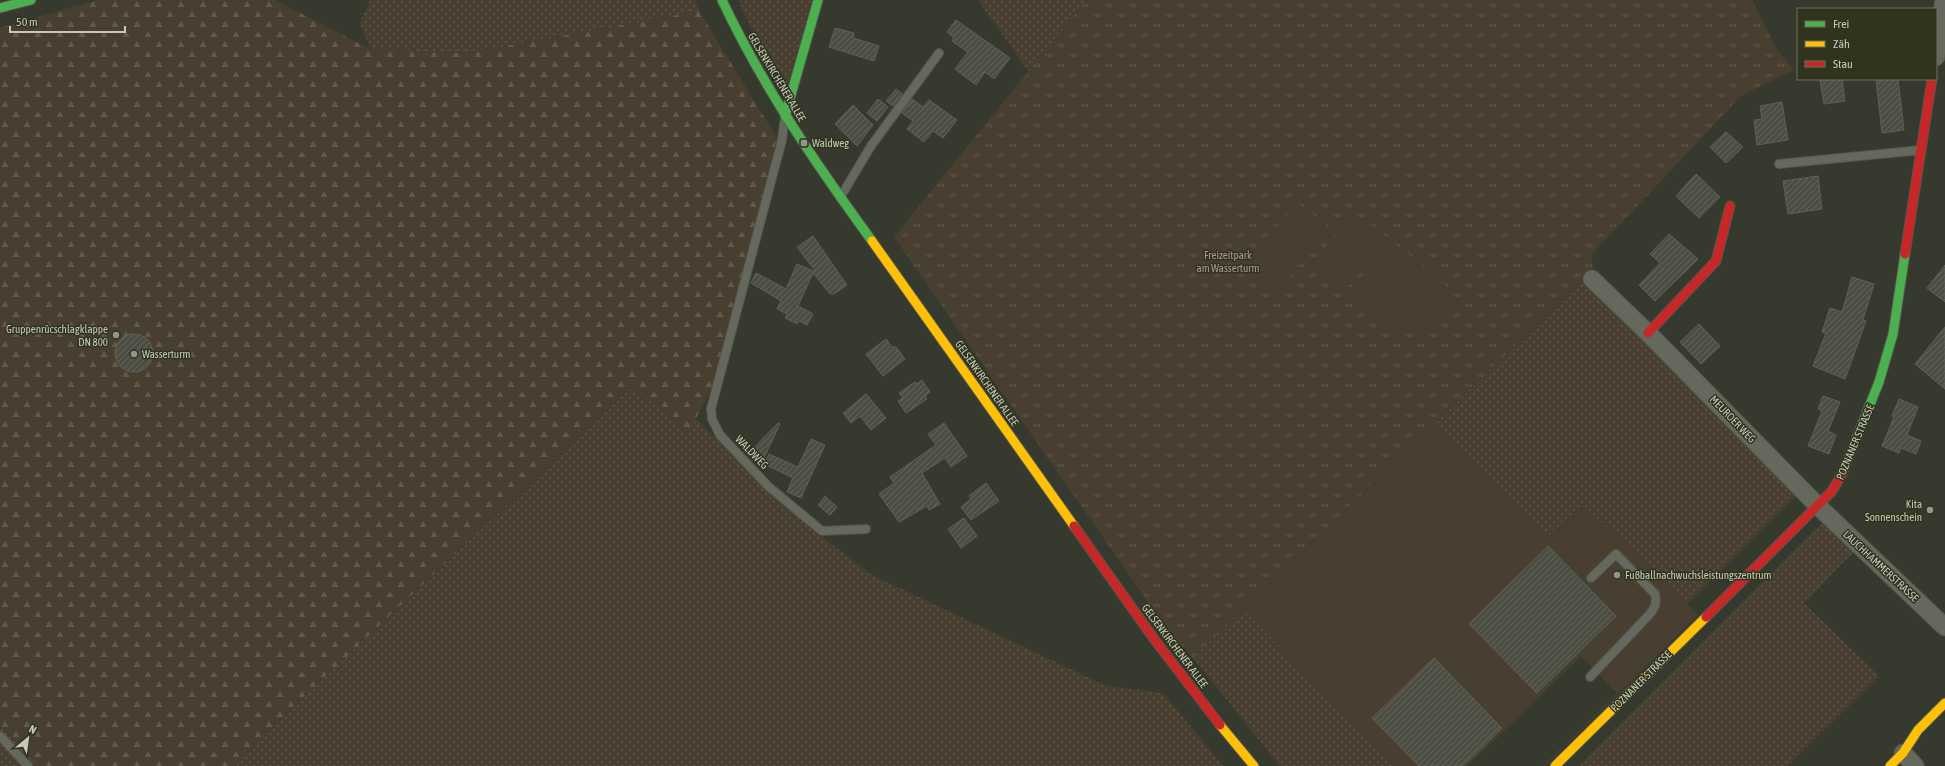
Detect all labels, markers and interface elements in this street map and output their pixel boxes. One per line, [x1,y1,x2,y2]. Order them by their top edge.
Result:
scale bar [10,8,125,34]
legend [1797,8,1937,80]
text: 50 m [16,15,38,29]
text: Frei [1833,17,1849,31]
street label: GELSENKIRCHENER ALLEE [746,30,808,124]
text: Zäh [1833,37,1850,51]
text: Stau [1833,57,1853,71]
place label: Waldweg [812,137,849,149]
marker: Waldweg [799,138,809,148]
park label: Freizeitpark am Wasserturm [1197,249,1260,274]
place label: Gruppenrücschlagklappe DN 800 [6,323,108,348]
marker: Gruppenrücschlagklappe DN 800 [111,330,121,340]
street label: GELSENKIRCHENER ALLEE [953,338,1021,428]
place label: Wasserturm [142,348,190,360]
marker: Wasserturm [129,349,139,359]
street label: MEUROER WEG [1708,393,1758,445]
street label: POZNANER STRASSE [1834,402,1876,482]
street label: WALDWEG [733,433,771,471]
place label: Kita Sonnenschein [1865,498,1922,523]
marker: Kita Sonnenschein [1925,505,1935,515]
street label: LAUCHHAMMERSTRASSE [1841,528,1921,604]
place label: Fußballnachwuchsleistungszentrum [1625,569,1772,581]
marker: Fußballnachwuchsleistungszentrum [1612,570,1622,580]
street label: GELSENKIRCHENER ALLEE [1140,602,1211,690]
street label: POZNANER STRASSE [1608,648,1674,714]
north arrow [8,718,48,758]
text: N [27,722,39,736]

